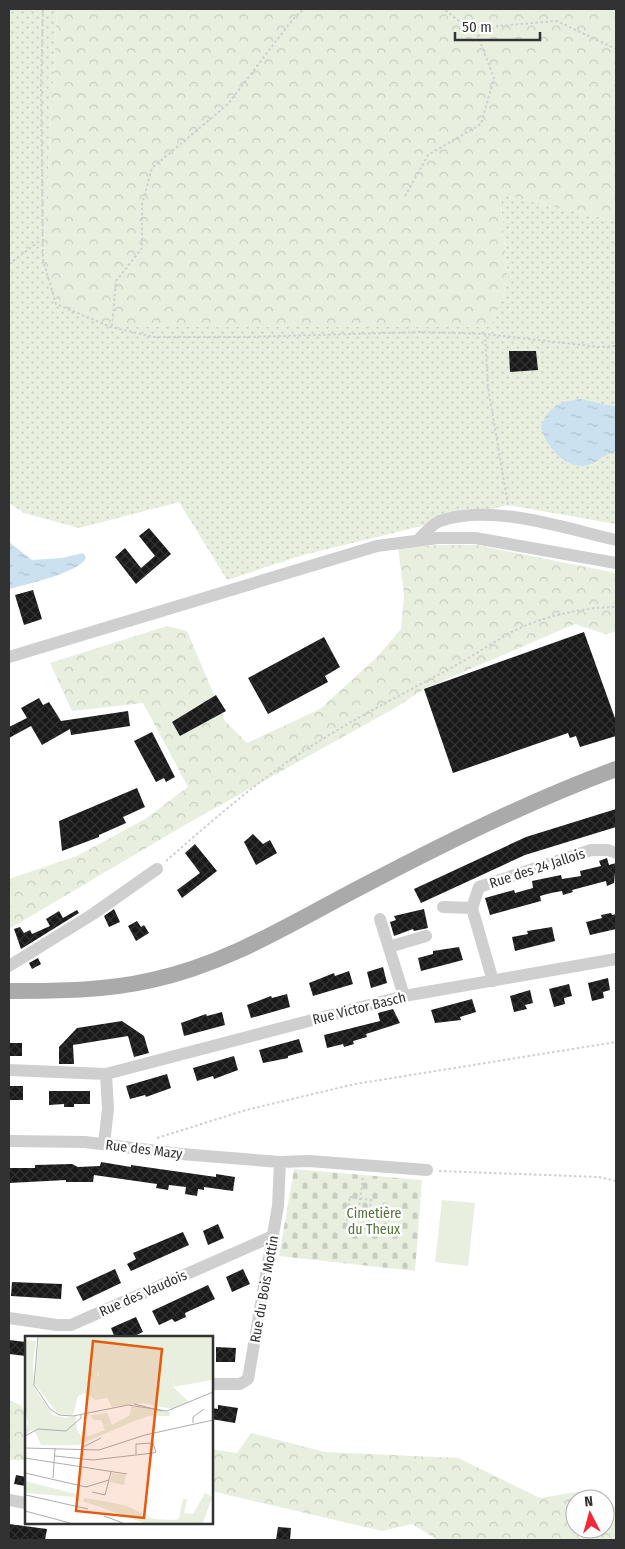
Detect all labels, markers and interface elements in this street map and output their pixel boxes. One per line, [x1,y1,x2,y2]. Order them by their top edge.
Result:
scale bar [455,10,540,42]
text: 50 m [462,18,492,36]
street label: Rue des 24 Jallois [487,845,587,892]
street label: Rue Victor Basch [311,989,408,1028]
street label: Rue des Mazy [104,1136,184,1163]
park label: Cimetière du Theux [347,1205,401,1238]
street label: Rue du Bois Mottin [247,1234,282,1344]
street label: Rue des Vaudois [97,1267,190,1320]
inset map [25,1336,212,1524]
north arrow [565,1489,615,1539]
text: N [584,1493,594,1510]

